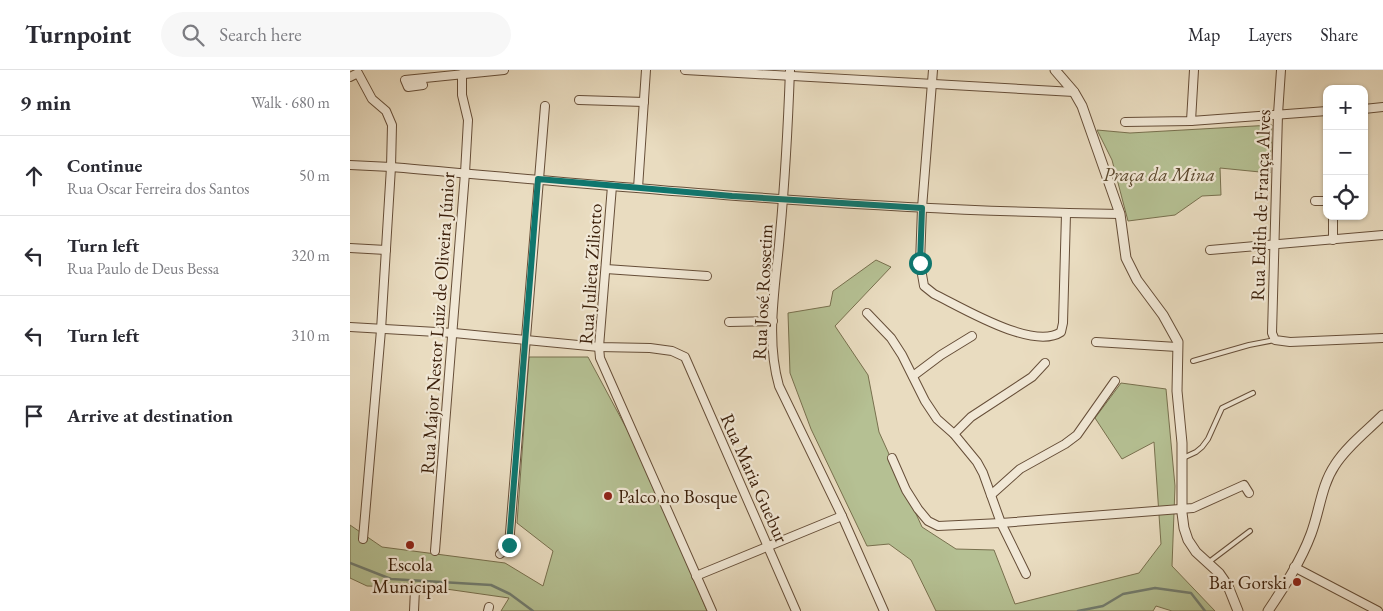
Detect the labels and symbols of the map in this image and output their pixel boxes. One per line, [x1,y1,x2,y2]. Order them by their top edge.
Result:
street label: Rua Edith de França Alves [1245,109,1276,301]
park label: Praça da Mina [1103,162,1215,187]
street label: Rua Major Nestor Luiz de Oliveira Júnior [414,170,461,475]
street label: Rua Julieta Ziliotto [573,203,608,345]
street label: Rua José Rossetim [746,223,779,361]
route start [909,252,932,275]
street label: Rua Maria Guebur [715,410,795,547]
place label: Palco no Bosque [618,484,738,509]
marker: Palco no Bosque [602,490,614,502]
route end [498,534,521,557]
marker: Escola Municipal [404,539,416,551]
place label: Escola Municipal [372,552,448,599]
place label: Bar Gorski [1209,570,1287,595]
marker: Bar Gorski [1291,576,1303,588]

